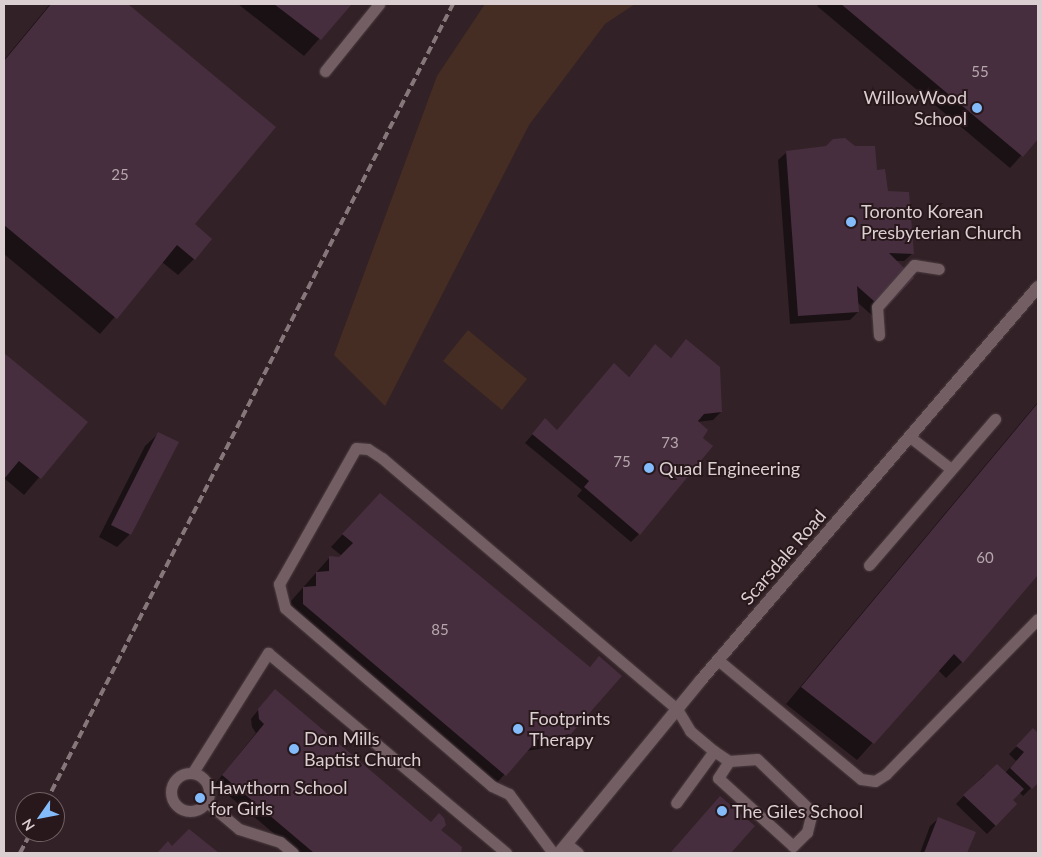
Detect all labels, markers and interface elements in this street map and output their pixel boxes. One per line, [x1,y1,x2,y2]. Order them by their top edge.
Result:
house number: 55 [971,63,989,81]
place label: WillowWood School [864,87,967,130]
marker: WillowWood School [971,102,983,114]
house number: 25 [111,166,129,184]
place label: Toronto Korean Presbyterian Church [861,201,1022,243]
marker: Toronto Korean Presbyterian Church [845,216,857,228]
house number: 73 [661,434,679,452]
house number: 75 [613,453,631,471]
place label: Quad Engineering [659,457,800,479]
marker: Quad Engineering [643,462,655,474]
street label: Scarsdale Road [736,505,830,609]
house number: 60 [976,549,994,567]
house number: 85 [431,621,449,639]
place label: Footprints Therapy [529,708,610,751]
marker: Footprints Therapy [511,722,525,736]
place label: Don Mills Baptist Church [304,728,421,771]
marker: Don Mills Baptist Church [288,743,300,755]
place label: Hawthorn School for Girls [210,777,347,820]
north arrow [15,792,65,842]
marker: Hawthorn School for Girls [194,792,206,804]
place label: The Giles School [732,800,863,822]
marker: The Giles School [716,805,728,817]
text: N [18,816,38,834]

